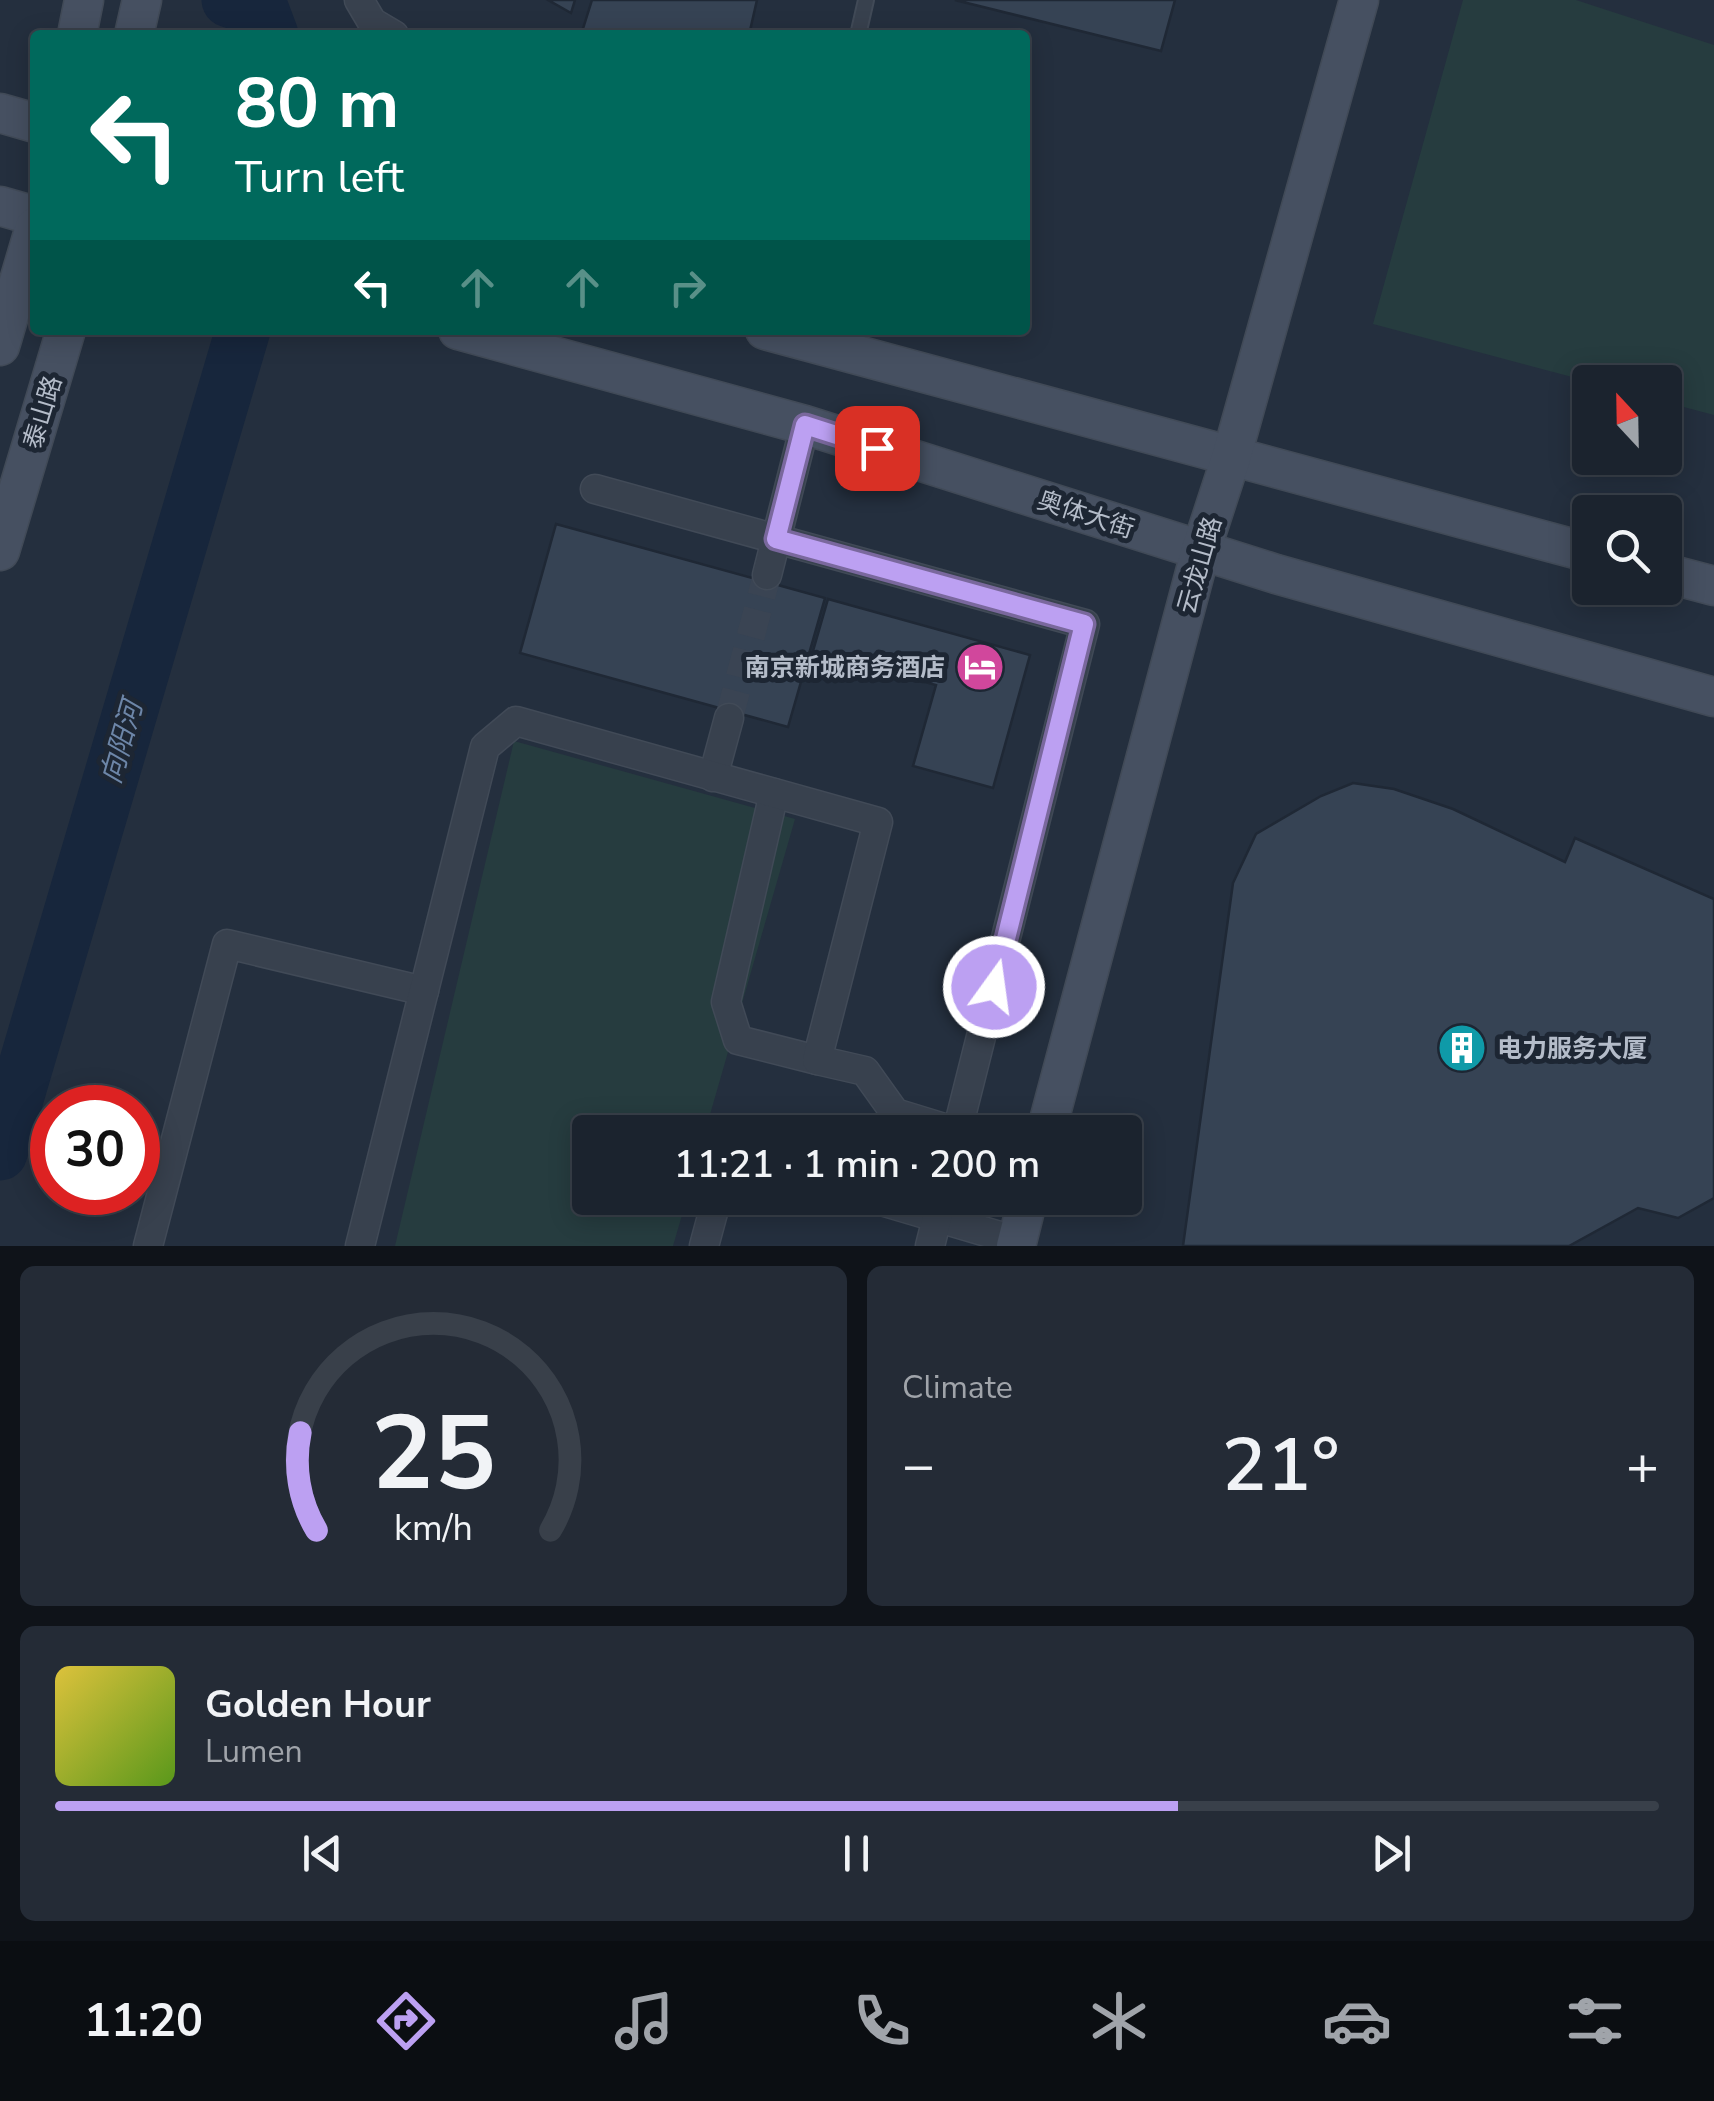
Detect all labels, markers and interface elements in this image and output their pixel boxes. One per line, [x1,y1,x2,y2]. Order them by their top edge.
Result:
text: 80 m [235,56,399,152]
icon: left [70,70,200,200]
text: Turn left [235,147,404,208]
icon: left [345,260,400,315]
icon: ahead [450,260,505,315]
icon: ahead [555,260,610,315]
icon: right [660,260,715,315]
north arrow [1572,365,1682,475]
map controls [1572,365,1682,605]
street label: 泰山路 [16,371,70,453]
pin [835,406,920,491]
icon: arrive [850,421,905,476]
street label: 奥体大街 [1033,483,1139,547]
button: search [1572,495,1682,605]
street label: 云龙山路 [1170,513,1230,618]
hotel icon: 南京新城商务酒店 [954,641,1006,693]
place label: 南京新城商务酒店 [745,651,945,685]
water label: 向阳河 [92,692,153,788]
position arrow [942,935,1046,1039]
building icon: 电力服务大厦 [1436,1022,1488,1074]
place label: 电力服务大厦 [1497,1032,1647,1066]
speed limit sign: 30 [30,1085,160,1215]
text: 11:21 · 1 min · 200 m [674,1139,1040,1190]
text: Climate [902,1366,1013,1409]
text: 25 [371,1383,496,1525]
text: 21° [1221,1414,1340,1516]
text: − [902,1428,935,1503]
text: + [1626,1428,1659,1503]
text: km/h [394,1504,473,1553]
text: Golden Hour [205,1679,431,1730]
text: Lumen [205,1730,303,1773]
icon: previous [295,1826,350,1881]
icon: pause [829,1826,884,1881]
icon: next [1364,1826,1419,1881]
icon: directions [371,1986,441,2056]
icon: music [609,1986,679,2056]
icon: phone [847,1986,917,2056]
icon: climate [1084,1986,1154,2056]
icon: car [1322,1986,1392,2056]
icon: filters [1560,1986,1630,2056]
text: 11:20 [84,1991,203,2052]

